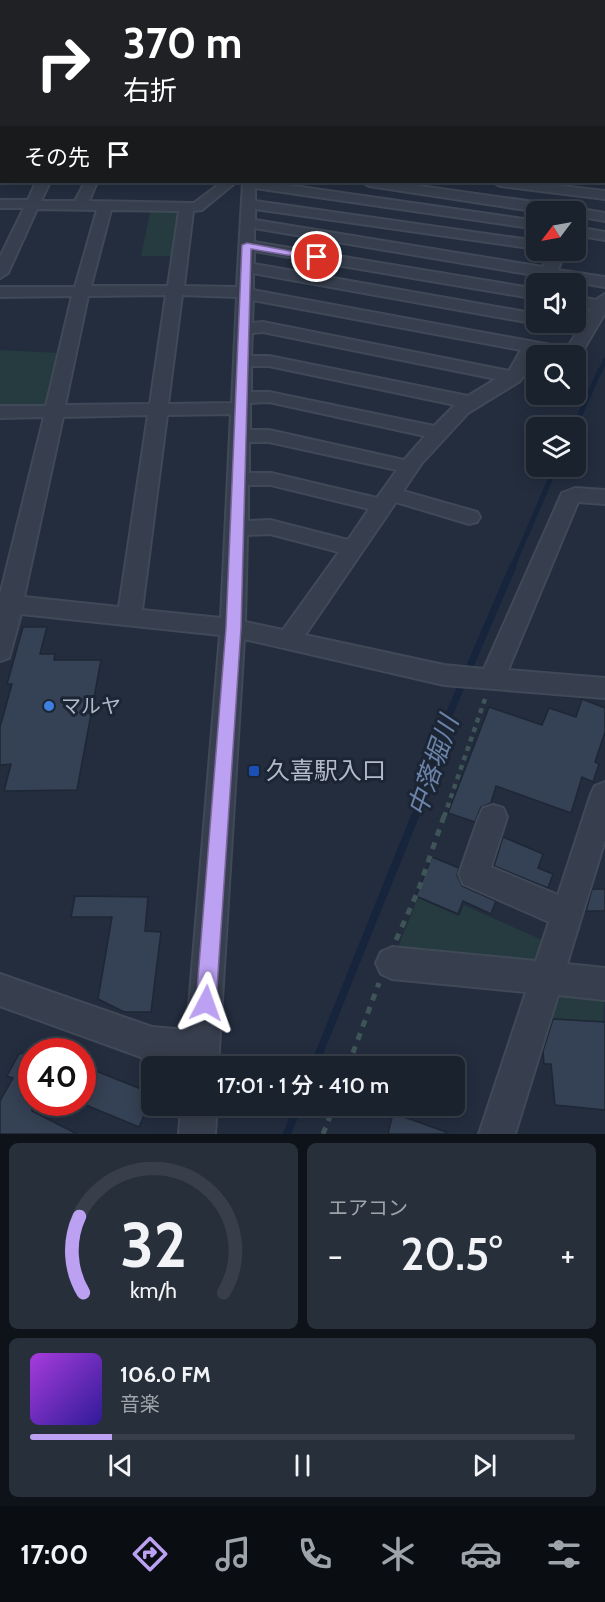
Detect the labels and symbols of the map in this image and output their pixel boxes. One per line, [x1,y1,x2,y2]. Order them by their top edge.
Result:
north arrow [526,201,586,261]
pin [291,231,342,282]
place label: マルヤ [61,694,121,718]
marker: マルヤ [42,699,56,713]
water label: 中落堀川 [401,709,466,820]
place label: 久喜駅入口 [266,756,386,785]
marker: 久喜駅入口 [247,764,261,778]
position arrow [174,971,238,1035]
speed limit sign: 40 [18,1038,96,1116]

